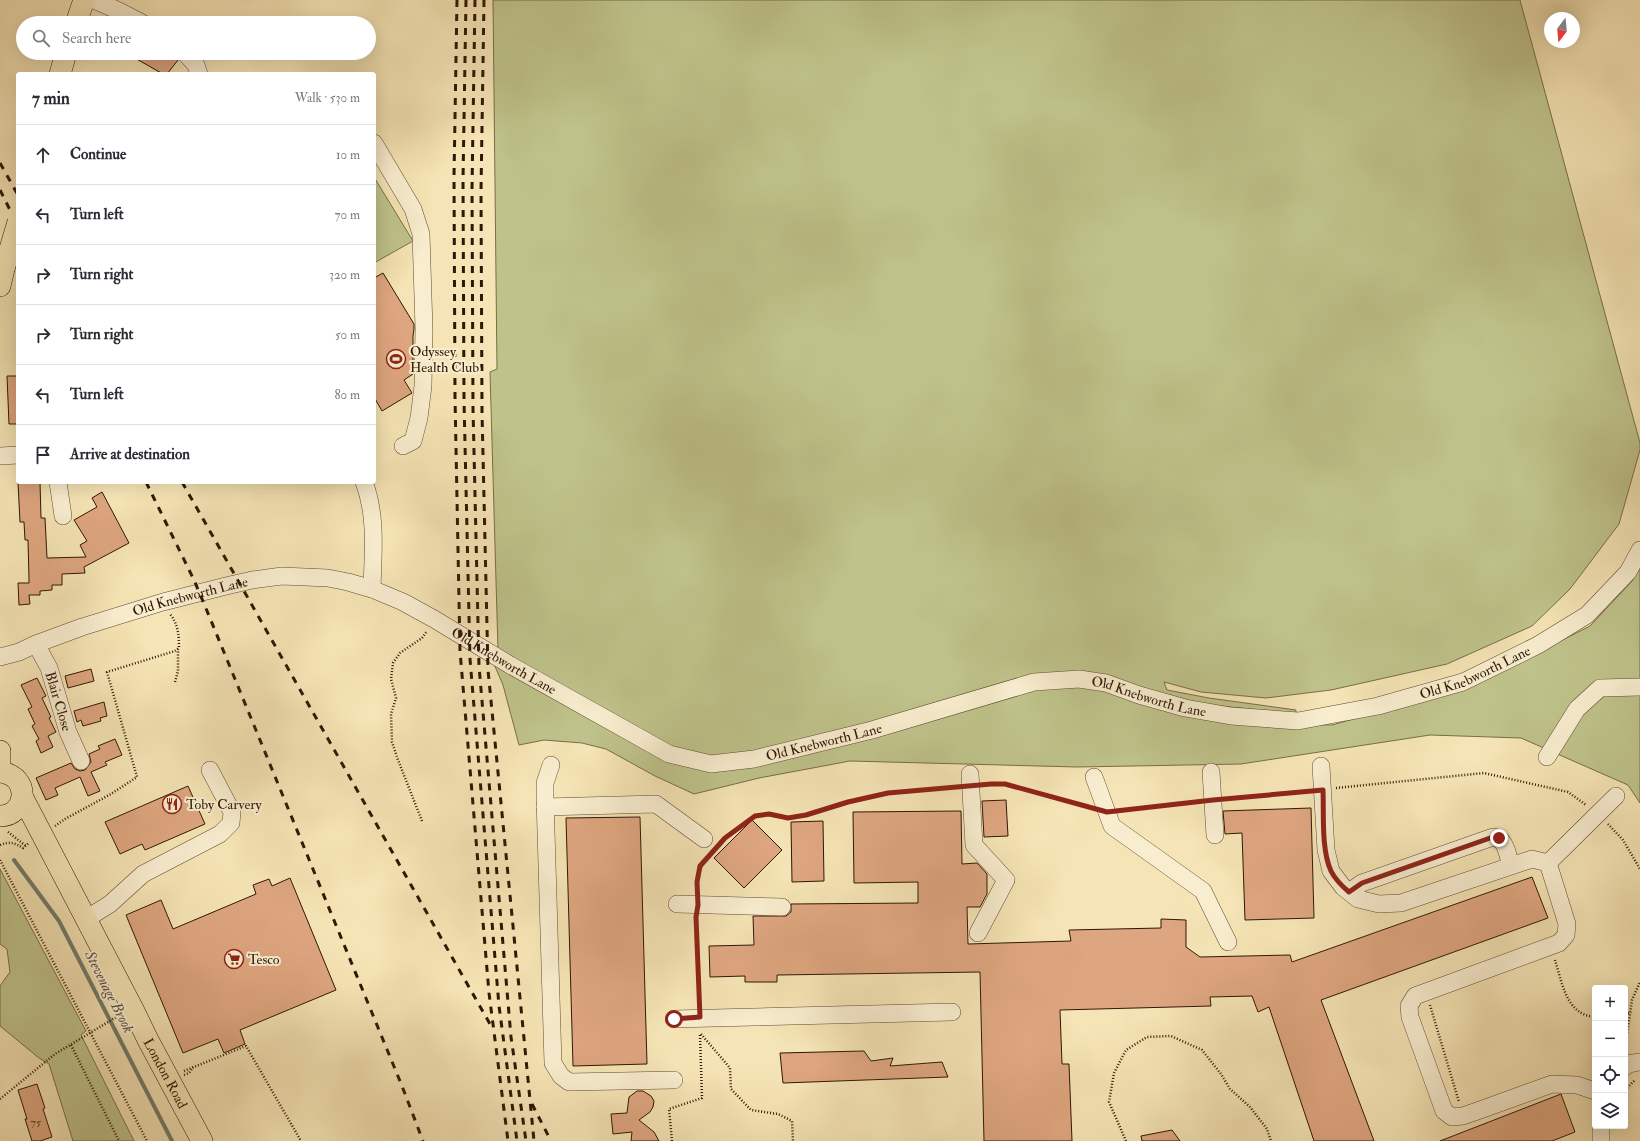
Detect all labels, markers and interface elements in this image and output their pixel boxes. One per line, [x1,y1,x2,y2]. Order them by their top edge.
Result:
north arrow [1544,12,1580,48]
search box [16,16,376,60]
icon: search [30,27,52,49]
text: Search here [62,29,131,48]
text: 7 min [32,88,70,109]
text: Walk · 530 m [295,90,360,106]
icon: ahead [32,144,54,166]
text: Continue [70,145,126,164]
text: 10 m [336,147,360,163]
icon: left [32,204,54,226]
text: Turn left [70,205,124,224]
text: 70 m [335,207,360,223]
icon: right [32,264,54,286]
text: Turn right [70,265,133,284]
text: 320 m [329,267,360,283]
icon: right [32,324,54,346]
text: Turn right [70,325,133,344]
text: 50 m [335,327,360,343]
place label: Odyssey Health Club [410,343,479,376]
sports icon: Odyssey Health Club [385,348,407,370]
icon: left [32,384,54,406]
text: Turn left [70,385,124,404]
text: 80 m [334,387,360,403]
icon: arrive [32,444,54,466]
text: Arrive at destination [70,445,190,464]
street label: Old Knebworth Lane [130,573,250,619]
street label: Old Knebworth Lane [448,623,560,698]
street label: Old Knebworth Lane [1418,642,1533,702]
street label: Blair Close [42,669,76,733]
street label: Old Knebworth Lane [1091,672,1208,720]
street label: Old Knebworth Lane [764,719,884,764]
restaurant icon: Toby Carvery [161,793,183,815]
place label: Toby Carvery [186,796,263,814]
route end [1490,829,1508,847]
water label: Stevenage Brook [80,947,138,1036]
supermarket icon: Tesco [223,948,245,970]
place label: Tesco [248,951,280,968]
map controls [1592,985,1628,1129]
button: + [1592,985,1628,1021]
route start [665,1010,683,1028]
button: − [1592,1021,1628,1057]
street label: London Road [140,1035,191,1111]
button: locate [1592,1057,1628,1093]
button: layers [1592,1093,1628,1129]
house number: 75 [31,1115,42,1130]

